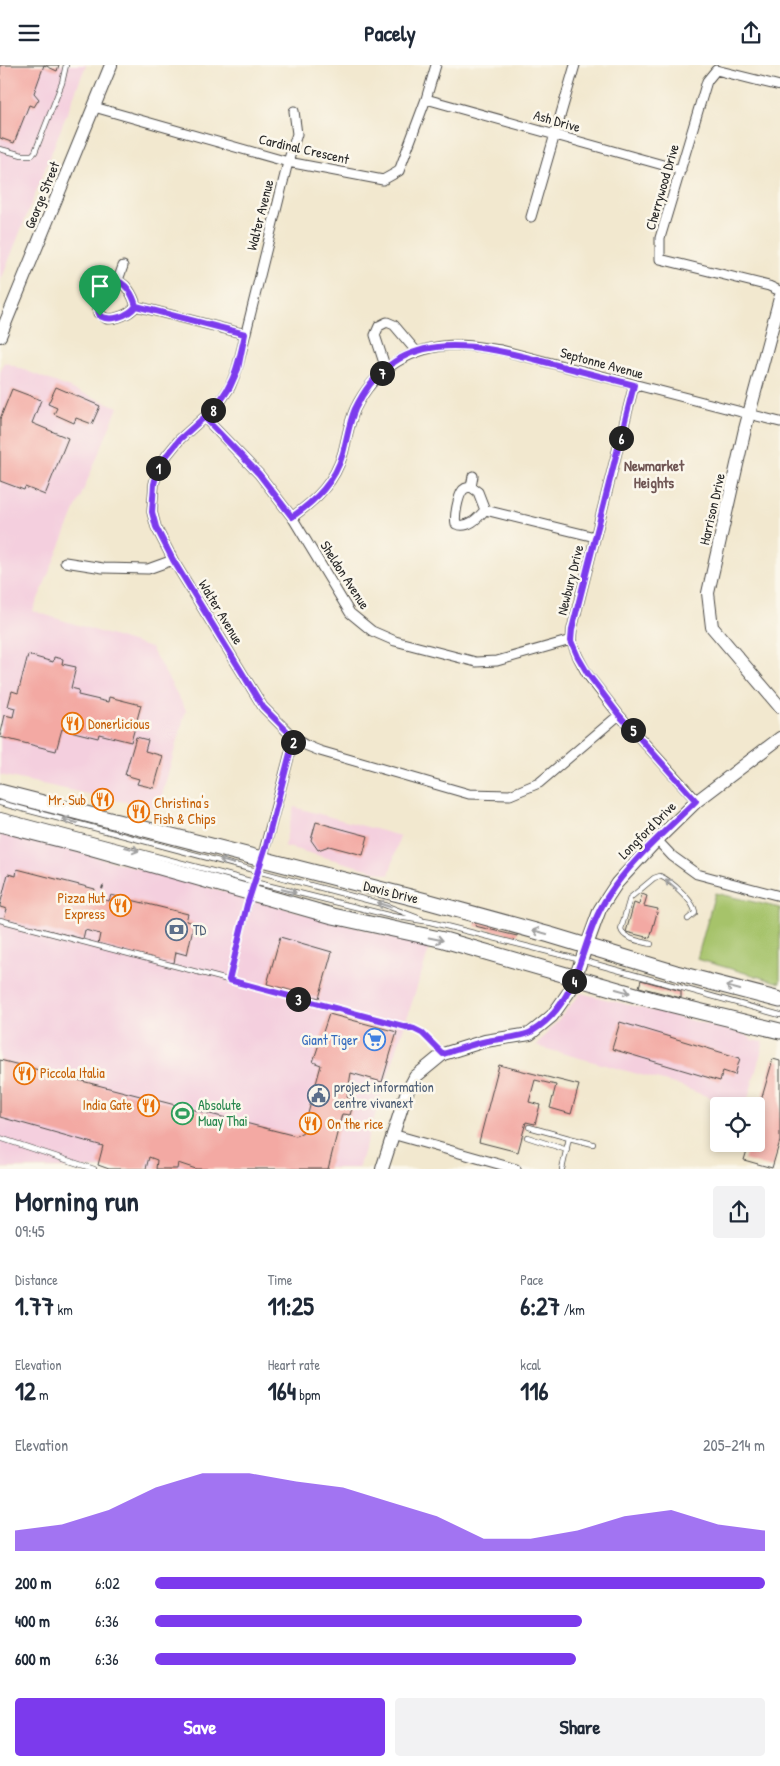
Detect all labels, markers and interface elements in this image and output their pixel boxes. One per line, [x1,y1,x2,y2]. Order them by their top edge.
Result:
text: Pacely [364,18,416,48]
icon: menu [15,19,43,47]
icon: share [737,19,765,47]
street label: Ash Drive [532,105,583,136]
street label: Cardinal Crescent [257,129,351,168]
street label: Cherrywood Drive [640,141,684,232]
street label: George Street [19,158,65,232]
street label: Walter Avenue [242,177,278,252]
pin [79,265,121,316]
icon: arrive [86,272,114,300]
street label: Septonne Avenue [558,342,646,384]
pin: 7 [370,361,394,385]
text: 7 [379,364,386,383]
pin: 8 [200,397,226,423]
text: 8 [210,401,217,420]
pin: 6 [608,425,634,451]
text: 6 [619,429,624,448]
pin: 1 [146,455,170,481]
district label: Newmarket Heights [624,455,685,494]
text: 1 [156,459,161,478]
street label: Harrison Drive [694,471,729,547]
street label: Sheldon Avenue [316,537,375,613]
street label: Newbury Drive [552,542,588,617]
street label: Walter Avenue [195,576,248,648]
restaurant icon: Donerlicious [60,712,84,736]
place label: Donerlicious [88,714,150,733]
pin: 5 [620,717,646,743]
text: 5 [631,721,636,740]
pin: 2 [280,729,306,755]
text: 2 [290,733,297,752]
restaurant icon: Mr. Sub [90,788,114,812]
place label: Mr. Sub [48,790,86,809]
place label: Christina's Fish & Chips [153,793,216,829]
street label: Longford Drive [614,796,681,863]
restaurant icon: Christina's Fish & Chips [126,799,150,823]
one-way arrow [62,816,78,825]
one-way arrow [123,845,139,855]
one-way arrow [219,857,235,867]
street label: Davis Drive [362,876,421,908]
one-way arrow [665,878,678,890]
one-way arrow [280,887,296,896]
place label: Pizza Hut Express [57,888,105,924]
restaurant icon: Pizza Hut Express [109,894,133,918]
one-way arrow [376,900,392,909]
bank icon: TD [165,918,189,942]
place label: TD [193,920,207,939]
one-way arrow [532,926,548,936]
one-way arrow [428,935,444,944]
pin: 4 [562,969,586,993]
text: 4 [572,972,577,991]
one-way arrow [725,982,741,992]
pin: 3 [286,987,310,1011]
one-way arrow [614,987,630,996]
text: 3 [295,990,302,1009]
supermarket icon: Giant Tiger [362,1028,386,1052]
place label: Giant Tiger [301,1030,359,1050]
restaurant icon: Piccola Italia [12,1061,36,1085]
place label: Piccola Italia [40,1063,105,1082]
place label: project information centre vivanext [334,1077,434,1112]
public building icon: project information centre vivanext [306,1083,330,1107]
restaurant icon: India Gate [136,1093,160,1117]
place label: India Gate [82,1095,132,1114]
place label: Absolute Muay Thai [198,1095,248,1131]
map controls [710,1097,765,1152]
button: locate [710,1097,765,1152]
sports icon: Absolute Muay Thai [170,1101,194,1125]
restaurant icon: On the rice [299,1112,323,1136]
place label: On the rice [327,1114,384,1133]
text: Morning run [15,1182,139,1220]
button: share [713,1186,765,1238]
text: 09:45 [15,1220,45,1242]
text: Distance [15,1270,58,1289]
text: Time [268,1270,292,1289]
text: Pace [520,1270,544,1289]
text: 1.77 [15,1289,54,1323]
text: 11:25 [268,1289,314,1323]
text: 6:27 [520,1289,560,1323]
text: km [54,1300,73,1319]
text: /km [560,1300,585,1319]
text: Elevation [15,1355,62,1374]
text: Heart rate [268,1355,320,1374]
text: kcal [520,1355,541,1374]
text: 12 [15,1374,36,1408]
text: 164 [268,1374,296,1408]
text: 116 [520,1374,548,1408]
text: m [36,1385,49,1404]
text: bpm [296,1385,321,1404]
text: Elevation [15,1434,68,1456]
text: 205–214 m [703,1434,765,1456]
text: 200 m [15,1572,51,1594]
text: 6:02 [95,1572,120,1594]
text: 400 m [15,1610,50,1632]
text: 6:36 [95,1610,119,1632]
text: 600 m [15,1648,50,1670]
text: 6:36 [95,1648,119,1670]
button: Save [15,1698,385,1756]
button: Share [395,1698,765,1756]

